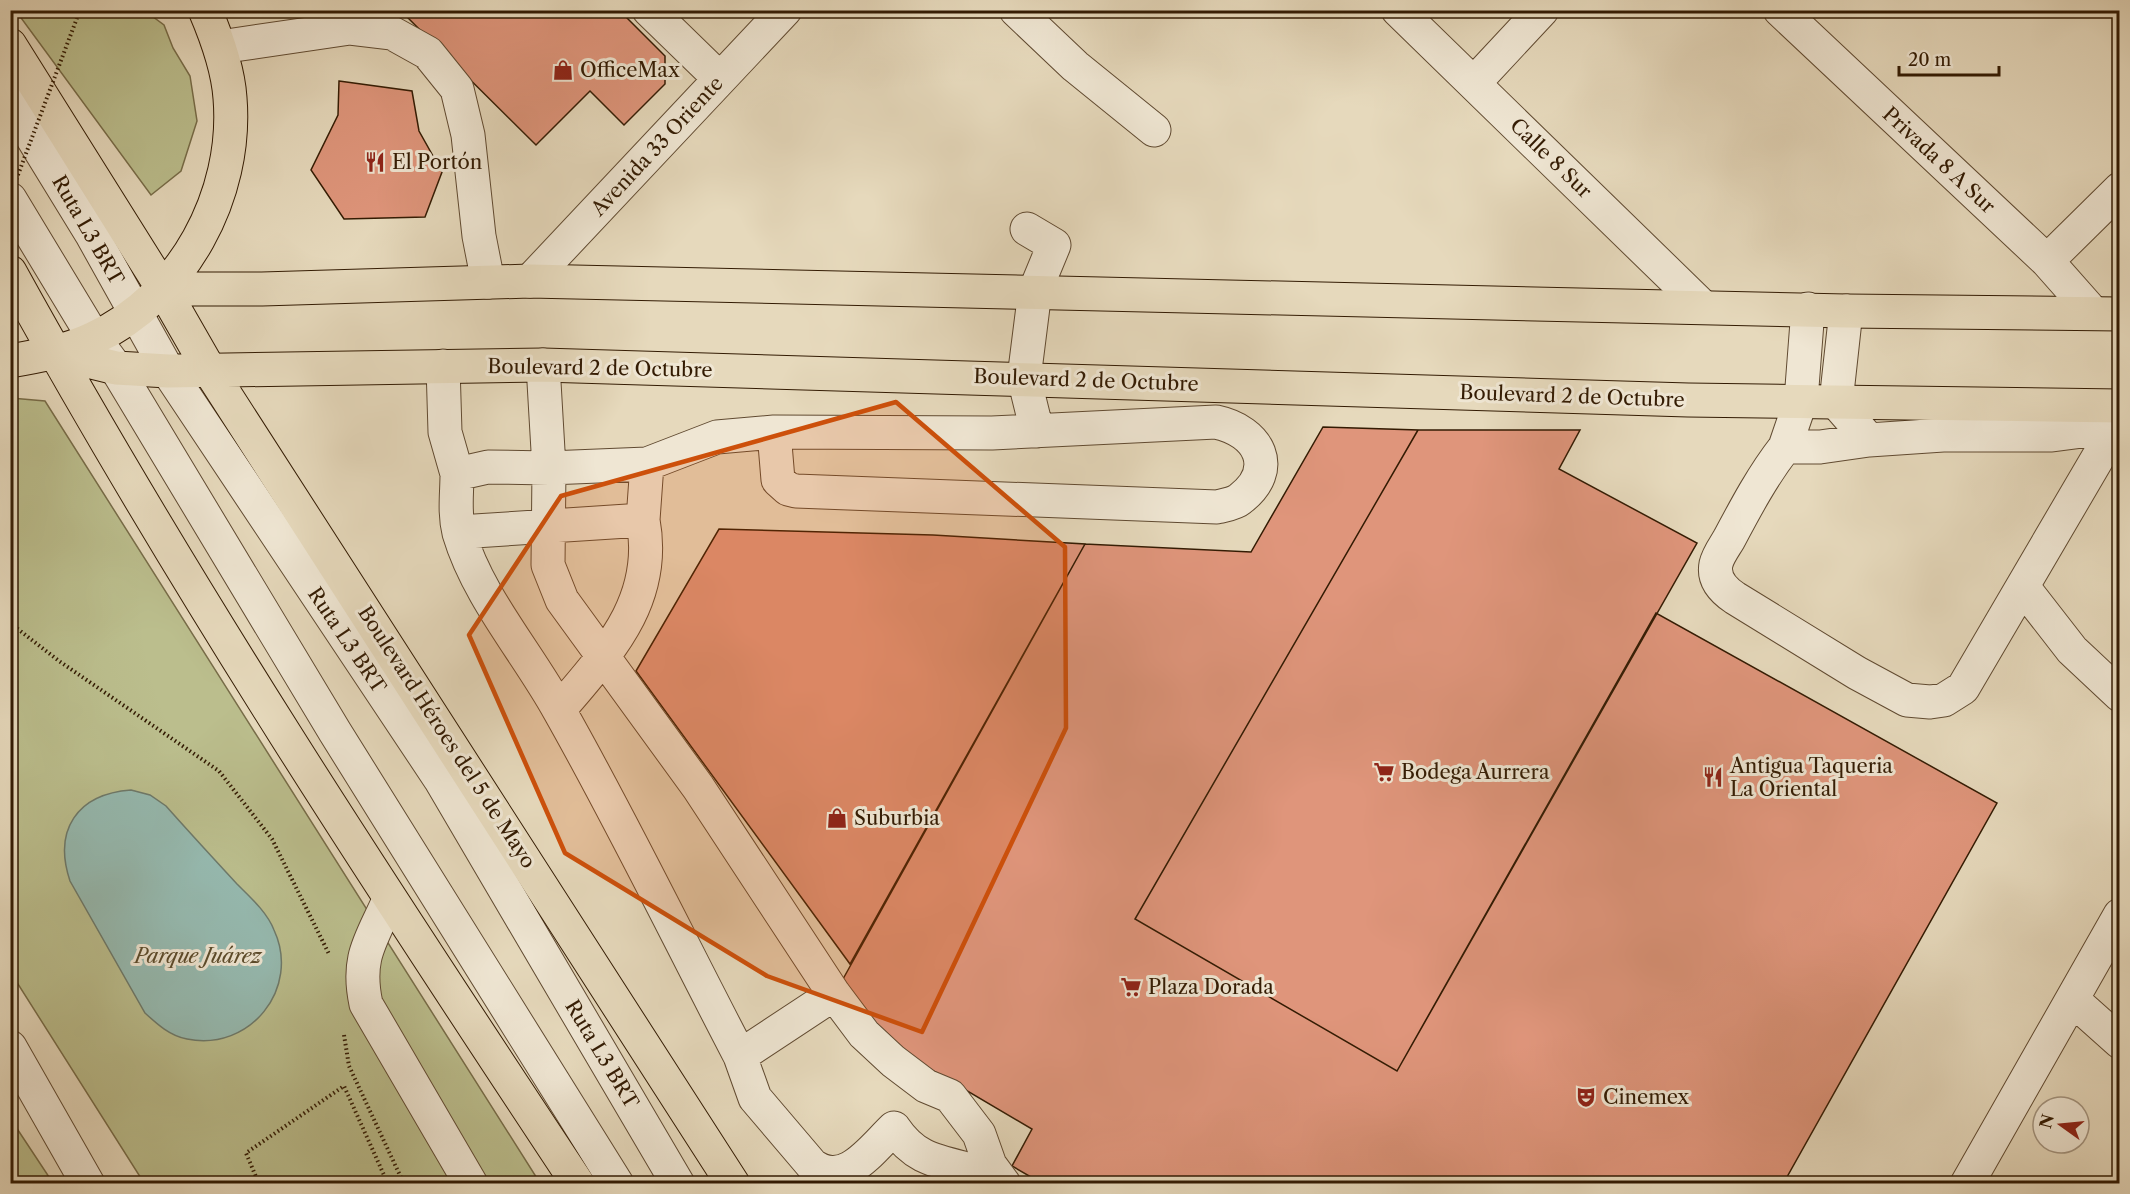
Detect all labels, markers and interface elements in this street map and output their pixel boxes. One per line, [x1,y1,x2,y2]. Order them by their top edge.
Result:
scale bar [1899,39,2000,77]
text: 20 m [1908,49,1952,71]
shop icon: OfficeMax [551,58,575,82]
place label: OfficeMax [580,58,680,82]
street label: Avenida 33 Oriente [585,71,728,221]
street label: Privada 8 A Sur [1878,102,2000,218]
street label: Calle 8 Sur [1505,113,1597,203]
restaurant icon: El Portón [363,150,387,174]
place label: El Portón [392,150,483,174]
street label: Ruta L3 BRT [47,171,129,289]
street label: Boulevard 2 de Octubre [487,354,713,382]
street label: Boulevard 2 de Octubre [973,364,1199,396]
street label: Boulevard 2 de Octubre [1459,380,1685,412]
street label: Ruta L3 BRT [303,583,391,697]
street label: Boulevard Héroes del 5 de Mayo [353,601,541,873]
place label: Antigua Taqueria La Oriental [1729,754,1893,801]
supermarket icon: Bodega Aurrera [1372,760,1396,784]
place label: Bodega Aurrera [1401,760,1550,784]
restaurant icon: Antigua Taqueria La Oriental [1701,765,1725,789]
shop icon: Suburbia [825,806,849,830]
place label: Suburbia [854,806,940,830]
park label: Parque Juárez [132,944,263,968]
supermarket icon: Plaza Dorada [1119,975,1143,999]
place label: Plaza Dorada [1148,975,1274,999]
street label: Ruta L3 BRT [560,995,644,1113]
theatre icon: Cinemex [1574,1085,1598,1109]
place label: Cinemex [1603,1085,1689,1109]
north arrow [2031,1095,2091,1155]
text: N [2035,1112,2058,1130]

